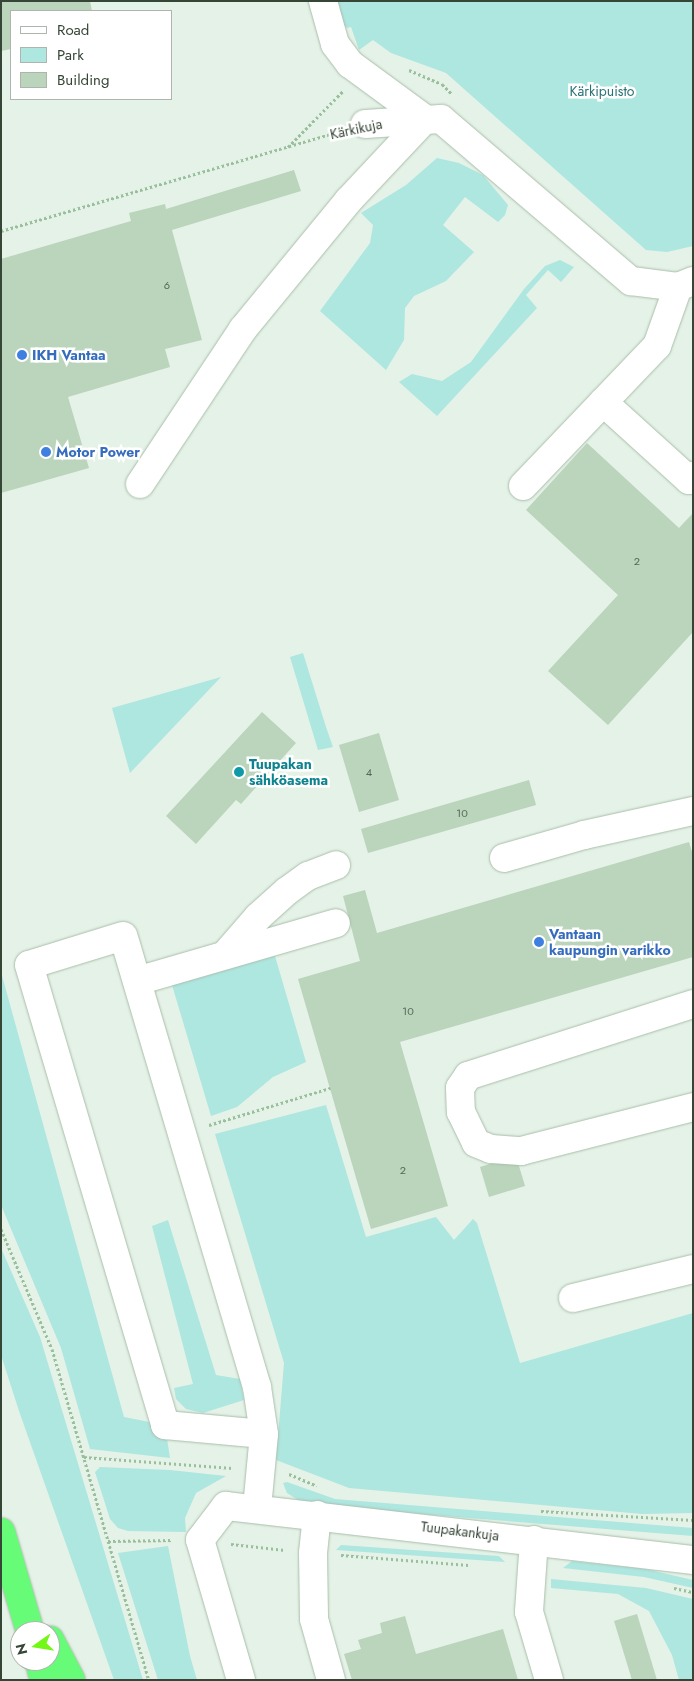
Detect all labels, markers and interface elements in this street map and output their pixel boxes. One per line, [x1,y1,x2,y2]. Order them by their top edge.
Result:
legend [10,10,172,100]
text: Road [57,19,89,41]
text: Park [57,44,84,66]
text: Building [57,69,109,91]
park label: Kärkipuisto [570,83,634,99]
street label: Kärkikuja [328,115,384,143]
house number: 6 [164,278,170,292]
place label: IKH Vantaa [32,347,105,363]
marker: IKH Vantaa [16,349,28,361]
place label: Motor Power [56,444,140,460]
marker: Motor Power [40,446,52,458]
house number: 2 [634,554,640,568]
place label: Tuupakan sähköasema [249,756,328,789]
house number: 4 [366,765,372,779]
marker: Tuupakan sähköasema [233,766,245,778]
house number: 10 [456,806,468,820]
place label: Vantaan kaupungin varikko [549,926,671,959]
marker: Vantaan kaupungin varikko [533,936,545,948]
house number: 10 [402,1004,414,1018]
house number: 2 [400,1163,406,1177]
street label: Tuupakankuja [420,1518,500,1544]
north arrow [10,1621,60,1671]
text: N [10,1641,32,1657]

